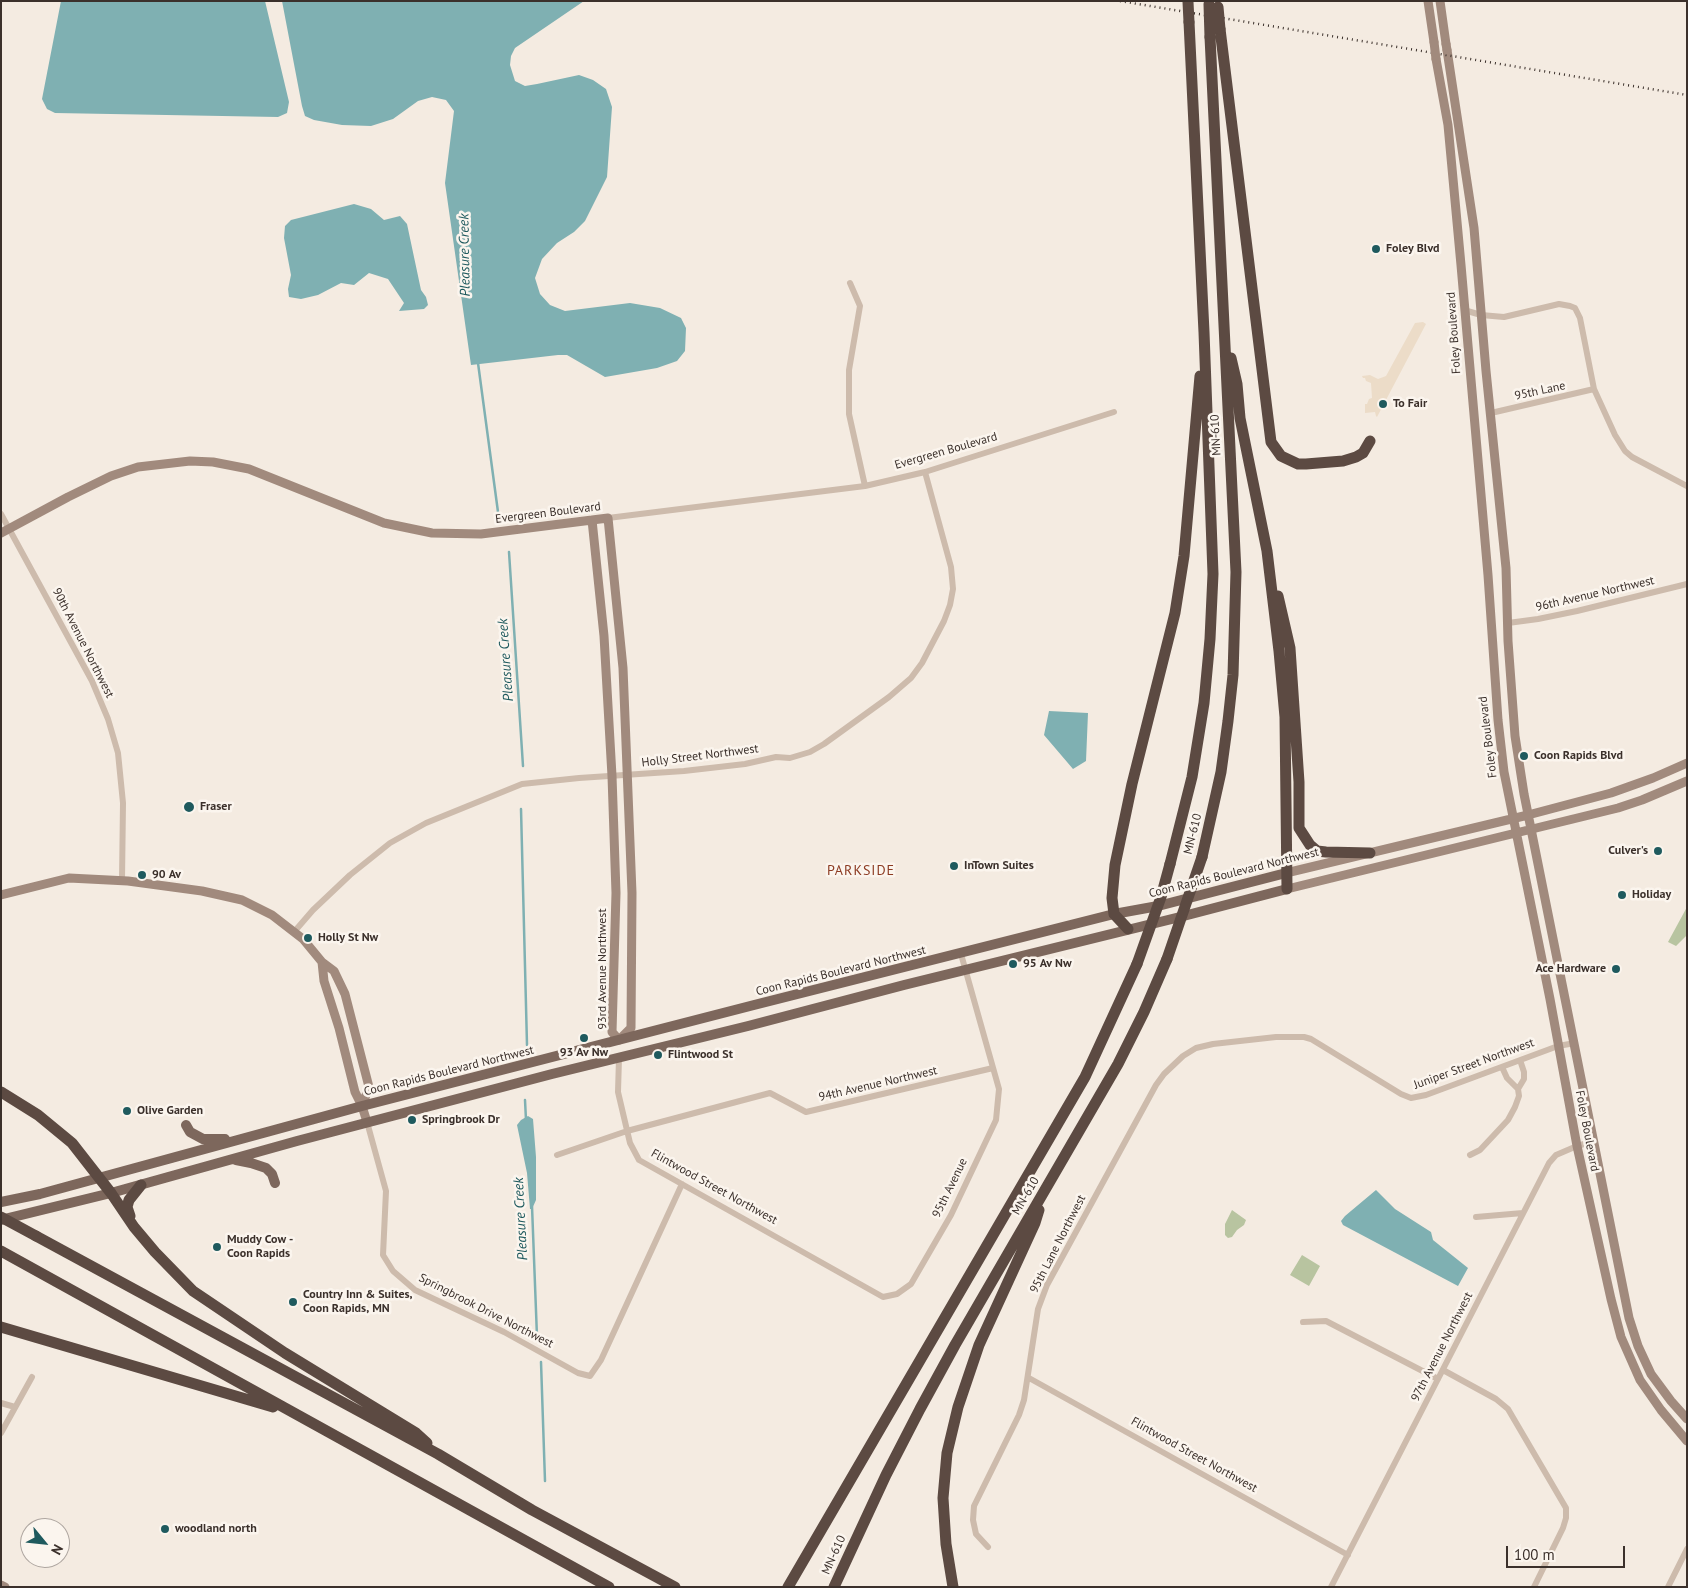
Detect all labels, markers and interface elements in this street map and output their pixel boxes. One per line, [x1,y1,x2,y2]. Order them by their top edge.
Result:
water label: Pleasure Creek [456,213,474,297]
place label: Foley Blvd [1386,242,1440,256]
marker: Foley Blvd [1370,243,1382,255]
street label: Foley Boulevard [1444,291,1464,375]
street label: 95th Lane [1513,379,1567,403]
place label: To Fair [1393,397,1427,411]
marker: To Fair [1377,398,1389,410]
street label: MN-610 [1208,414,1224,456]
street label: Evergreen Boulevard [893,429,999,473]
street label: Evergreen Boulevard [494,499,602,527]
street label: 96th Avenue Northwest [1534,573,1656,615]
street label: 90th Avenue Northwest [49,586,117,700]
water label: Pleasure Creek [495,618,517,702]
street label: Foley Boulevard [1476,695,1500,779]
street label: Holly Street Northwest [641,742,759,770]
place label: Coon Rapids Blvd [1534,749,1623,763]
marker: Coon Rapids Blvd [1518,750,1530,762]
marker: Fraser [182,800,196,814]
place label: Fraser [200,800,232,814]
street label: MN-610 [1181,812,1205,856]
place label: Culver's [1608,844,1648,858]
street label: Coon Rapids Boulevard Northwest [1148,845,1320,901]
marker: Culver's [1652,845,1664,857]
place label: InTown Suites [964,859,1034,873]
marker: InTown Suites [948,860,960,872]
district label: PARKSIDE [826,863,896,879]
place label: 90 Av [152,868,181,882]
marker: 90 Av [136,869,148,881]
place label: Holiday [1632,888,1671,902]
marker: Holiday [1616,889,1628,901]
street label: 93rd Avenue Northwest [596,909,610,1029]
place label: Holly St Nw [318,931,378,945]
marker: Holly St Nw [302,932,314,944]
street label: Coon Rapids Boulevard Northwest [755,943,927,999]
place label: 95 Av Nw [1023,957,1072,971]
marker: 95 Av Nw [1007,958,1019,970]
place label: Ace Hardware [1535,962,1606,976]
marker: Ace Hardware [1610,963,1622,975]
marker: 93 Av Nw [578,1032,590,1044]
street label: Juniper Street Northwest [1412,1036,1536,1092]
street label: Coon Rapids Boulevard Northwest [363,1043,535,1099]
place label: 93 Av Nw [560,1046,608,1060]
place label: Flintwood St [668,1048,733,1062]
marker: Flintwood St [652,1049,664,1061]
street label: 94th Avenue Northwest [817,1063,939,1105]
street label: Foley Boulevard [1572,1089,1602,1173]
place label: Olive Garden [137,1104,203,1118]
marker: Olive Garden [121,1105,133,1117]
place label: Springbrook Dr [422,1113,500,1127]
marker: Springbrook Dr [406,1114,418,1126]
street label: Flintwood Street Northwest [648,1146,780,1228]
street label: 95th Avenue [929,1156,971,1220]
street label: MN-610 [1009,1174,1043,1218]
water label: Pleasure Creek [510,1177,532,1261]
street label: 95th Lane Northwest [1027,1193,1089,1295]
place label: Muddy Cow - Coon Rapids [227,1233,293,1261]
marker: Muddy Cow - Coon Rapids [211,1241,223,1253]
street label: Springbrook Drive Northwest [416,1271,556,1351]
place label: Country Inn & Suites, Coon Rapids, MN [303,1288,413,1316]
street label: 97th Avenue Northwest [1408,1290,1476,1404]
marker: Country Inn & Suites, Coon Rapids, MN [287,1296,299,1308]
street label: Flintwood Street Northwest [1128,1414,1260,1496]
north arrow [20,1518,70,1568]
place label: woodland north [175,1522,257,1536]
marker: woodland north [159,1523,171,1535]
street label: MN-610 [819,1533,849,1577]
scale bar [1508,1536,1627,1568]
text: N [47,1541,67,1558]
text: 100 m [1514,1545,1555,1564]

